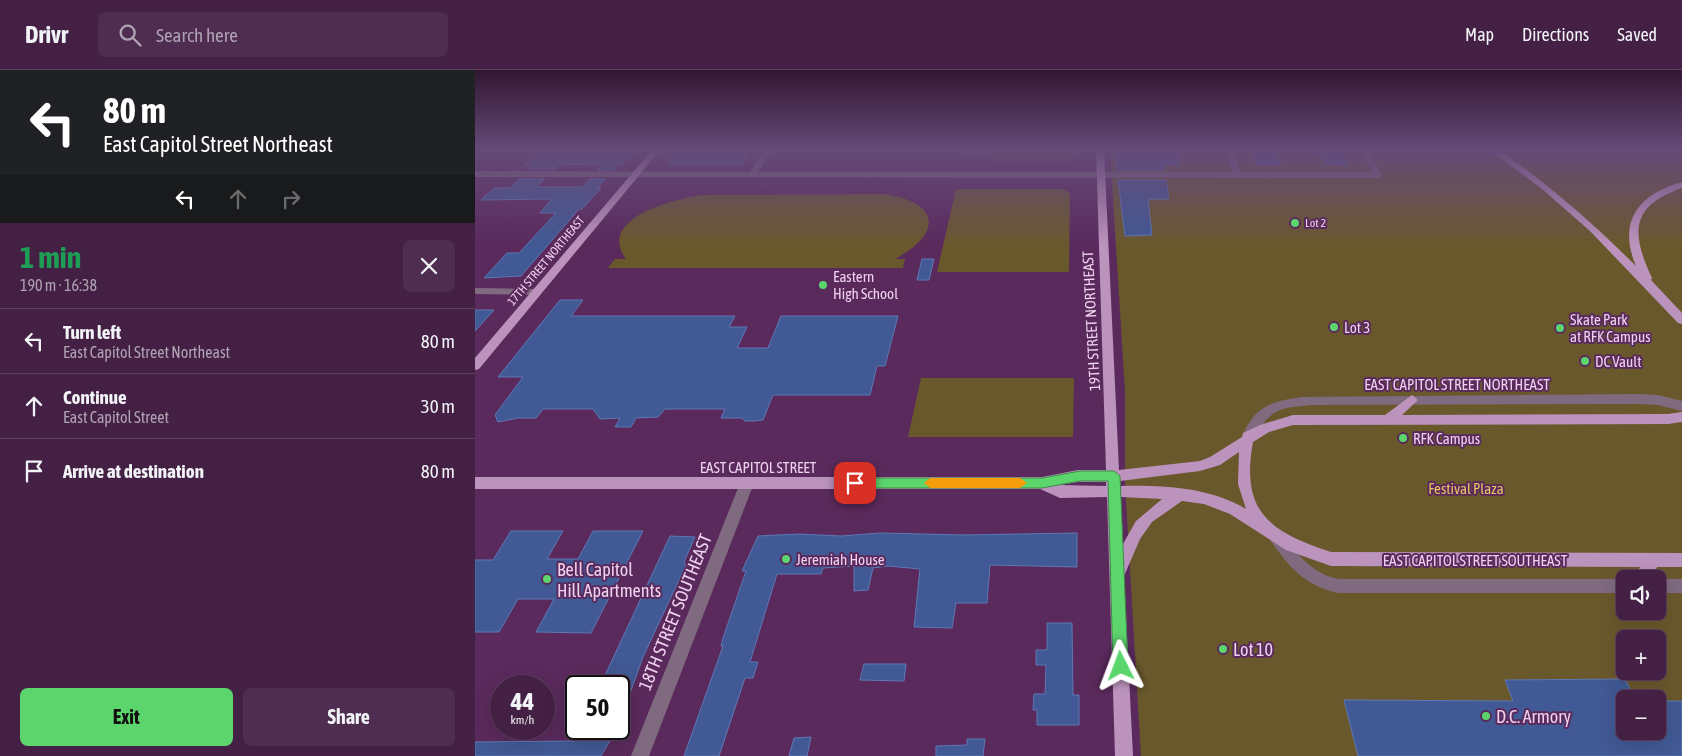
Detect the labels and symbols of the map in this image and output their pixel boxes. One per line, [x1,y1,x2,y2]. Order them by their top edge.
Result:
street label: 17TH STREET NORTHEAST [505,213,588,308]
place label: Lot 2 [1305,216,1326,230]
marker: Lot 2 [1289,217,1301,229]
street label: 19TH STREET NORTHEAST [1079,250,1103,391]
place label: Eastern High School [833,268,898,302]
marker: Eastern High School [817,279,829,291]
place label: Skate Park at RFK Campus [1570,311,1650,345]
place label: Lot 3 [1344,319,1370,336]
marker: Lot 3 [1328,321,1340,333]
marker: Skate Park at RFK Campus [1554,322,1566,334]
place label: DC Vault [1595,353,1642,370]
marker: DC Vault [1579,355,1591,367]
street label: EAST CAPITOL STREET NORTHEAST [1364,376,1550,393]
place label: RFK Campus [1413,430,1480,447]
marker: RFK Campus [1397,432,1409,444]
street label: EAST CAPITOL STREET [700,459,817,476]
pin [834,462,876,504]
park label: Festival Plaza [1428,480,1504,497]
street label: 18TH STREET SOUTHEAST [634,531,716,693]
place label: Jeremiah House [796,551,885,568]
street label: EAST CAPITOL STREET SOUTHEAST [1383,552,1568,569]
marker: Jeremiah House [780,553,792,565]
place label: Bell Capitol Hill Apartments [557,559,661,601]
marker: Bell Capitol Hill Apartments [541,573,553,585]
position arrow [1094,639,1146,691]
place label: Lot 10 [1233,639,1273,660]
marker: Lot 10 [1217,643,1229,655]
speed limit sign: 50 [565,675,630,740]
place label: D.C. Armory [1496,706,1571,727]
marker: D.C. Armory [1480,710,1492,722]

